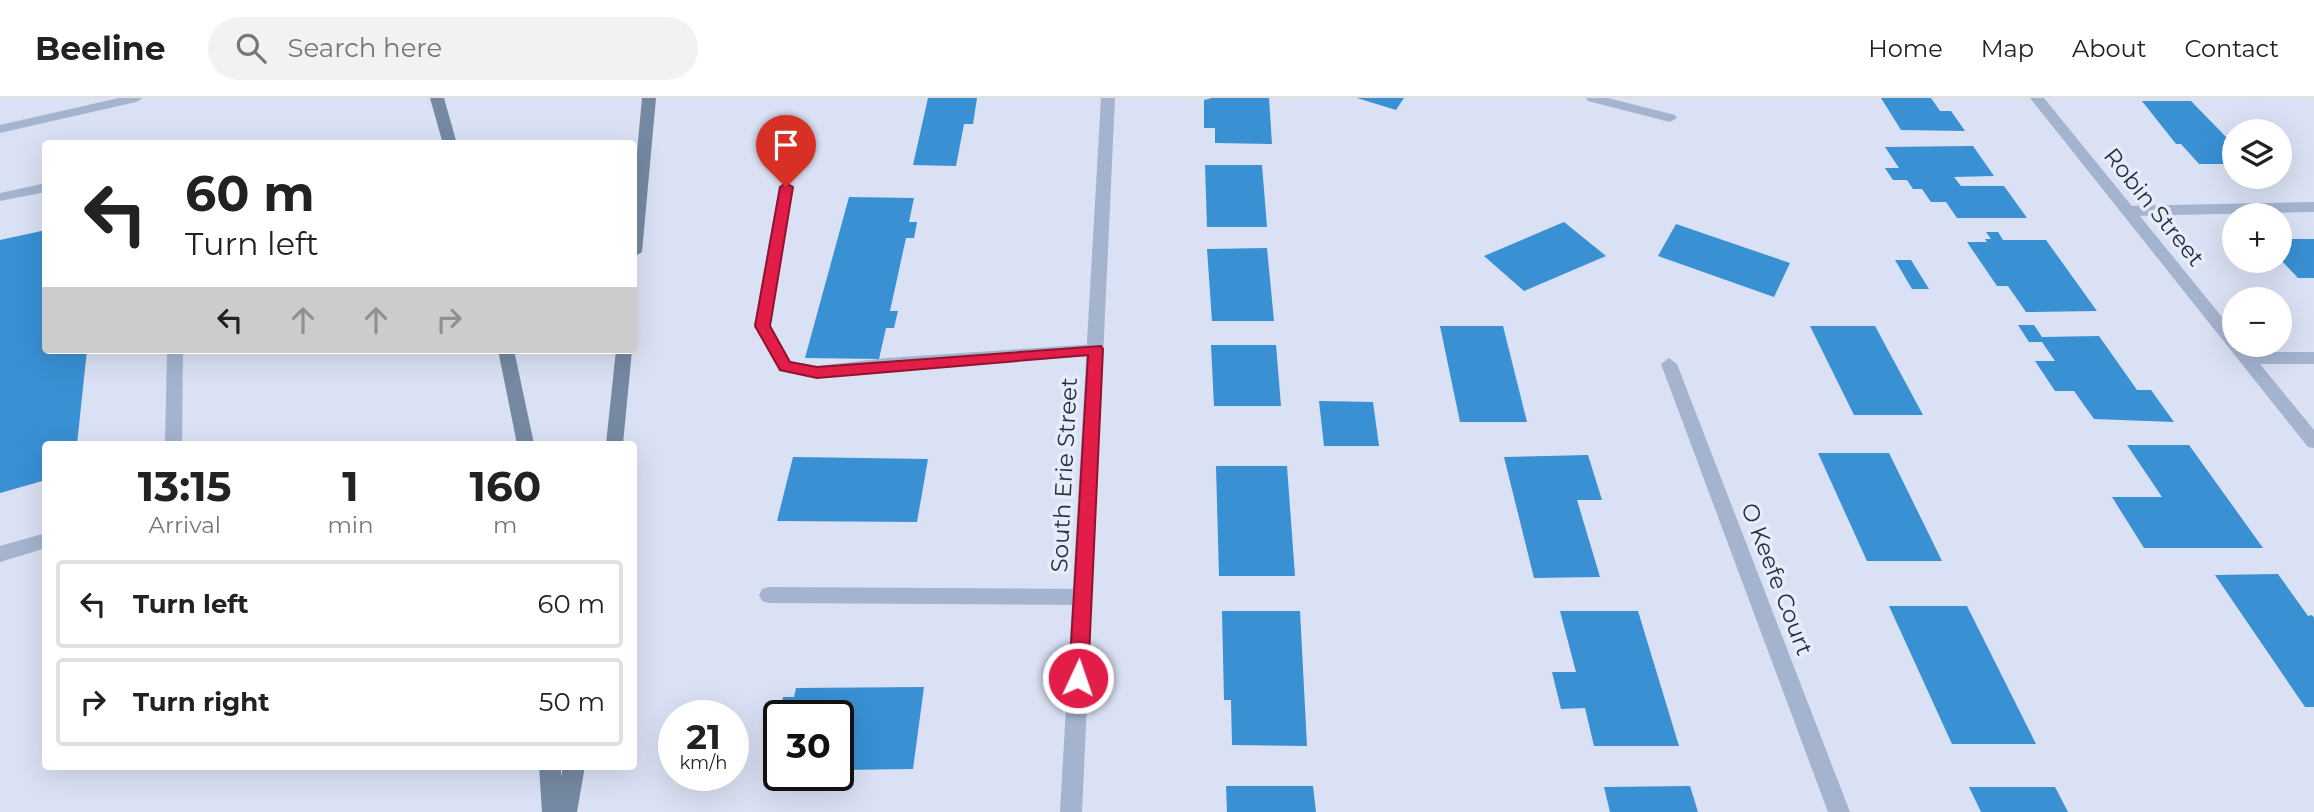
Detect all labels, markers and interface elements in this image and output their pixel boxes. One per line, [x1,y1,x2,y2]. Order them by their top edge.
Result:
search box [208,17,698,80]
text: Beeline [35,28,166,68]
icon: search [232,29,270,67]
text: Search here [288,32,442,64]
text: Home [1868,34,1943,63]
text: Map [1981,34,2034,63]
text: About [2072,34,2146,63]
text: Contact [2184,34,2279,63]
pin [756,115,816,187]
map controls [2222,119,2292,357]
button: layers [2222,119,2292,189]
icon: arrive [767,126,805,164]
street label: Robin Street [2098,142,2210,272]
text: 60 m [185,164,315,223]
icon: left [70,168,161,259]
button: + [2222,203,2292,273]
text: Turn left [185,224,319,263]
button: − [2222,287,2292,357]
icon: left [211,301,249,339]
icon: ahead [284,301,322,339]
icon: ahead [357,301,395,339]
icon: right [430,301,468,339]
street label: South Erie Street [1045,377,1083,573]
text: 13:15 [138,460,232,512]
text: 1 [342,460,359,512]
text: 160 [469,460,541,512]
street label: O Keefe Court [1735,499,1819,659]
text: Arrival [148,511,221,539]
text: min [327,511,374,539]
text: m [493,511,518,539]
icon: left [74,585,112,623]
text: Turn left [133,588,249,620]
text: 60 m [538,588,605,620]
position arrow [1041,641,1115,715]
icon: right [74,683,112,721]
text: Turn right [133,686,269,718]
text: 50 m [539,686,605,718]
speed limit sign: 30 [763,700,854,791]
text: 21 [686,715,721,758]
text: km/h [679,752,728,774]

